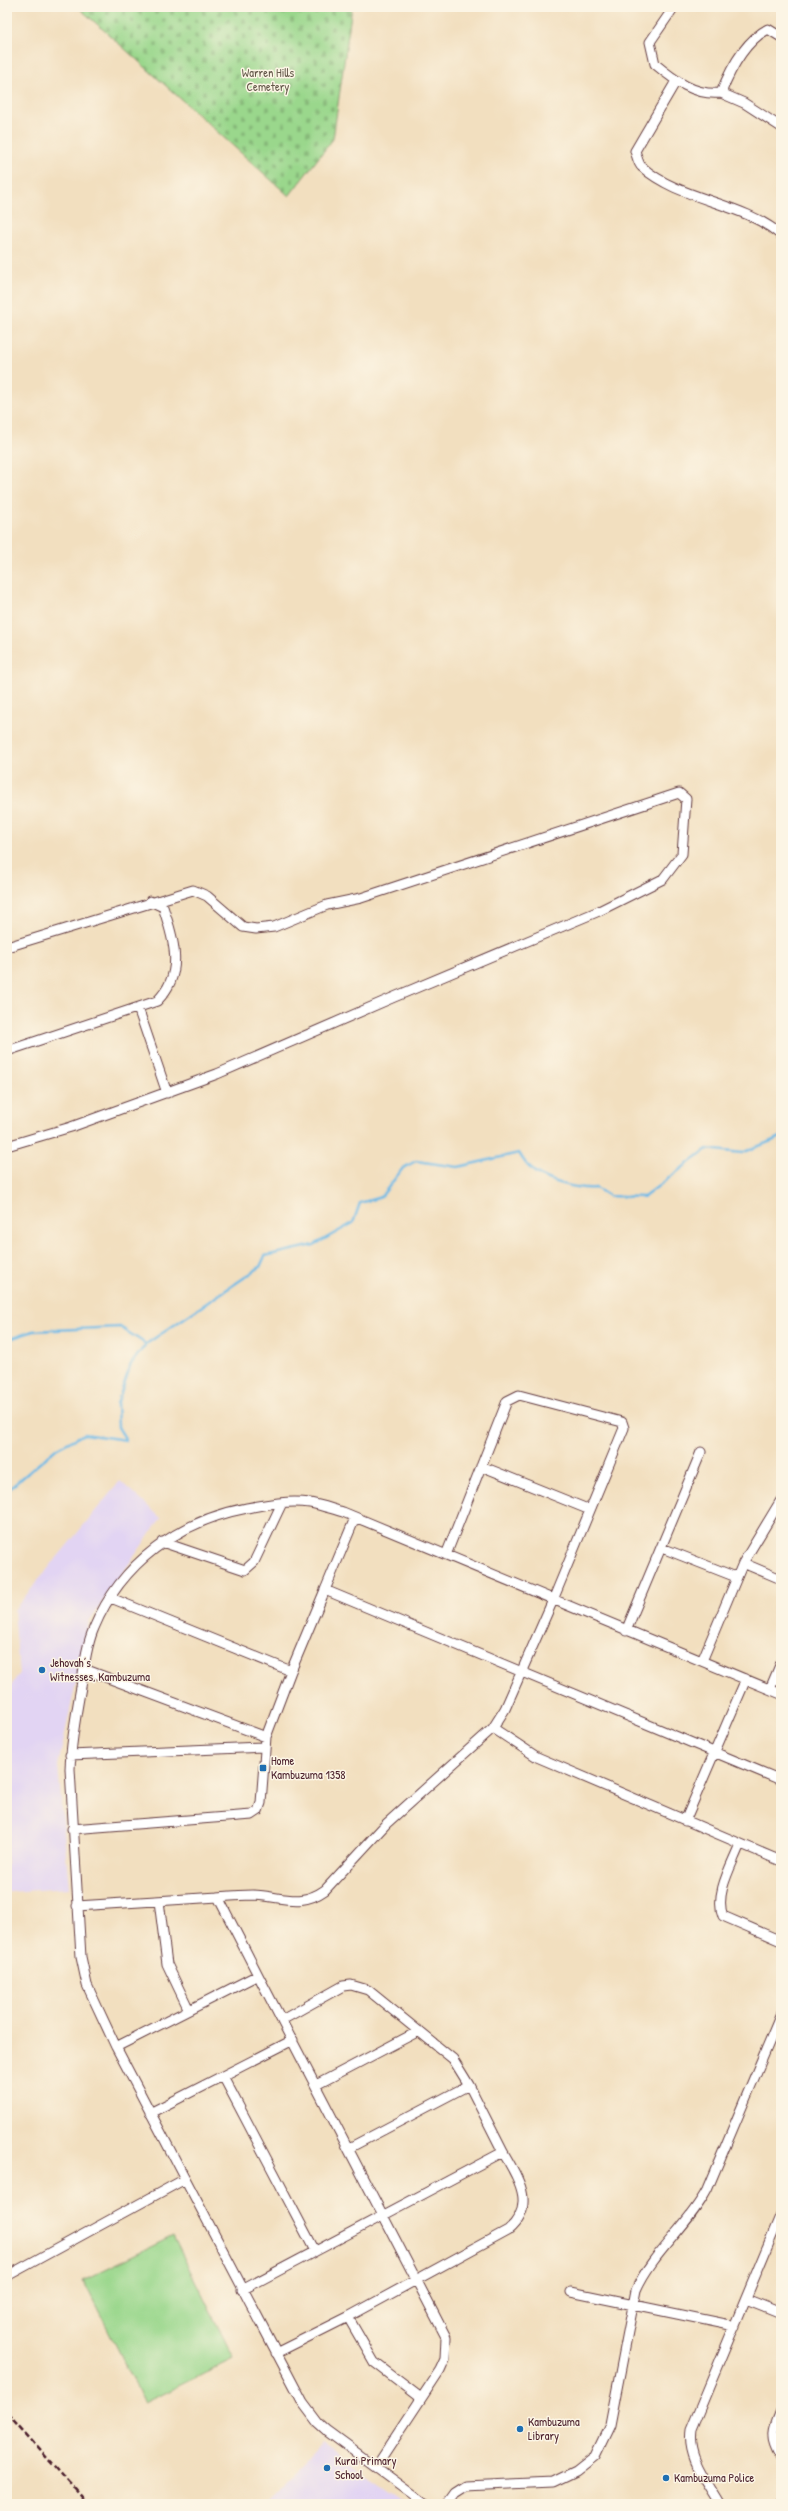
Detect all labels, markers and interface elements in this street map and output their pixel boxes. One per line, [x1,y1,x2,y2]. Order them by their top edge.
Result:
park label: Warren Hills Cemetery [242,64,295,95]
place label: Jehovah’s Witnesses, Kambuzuma [50,1654,150,1685]
marker: Jehovah’s Witnesses, Kambuzuma [37,1665,47,1675]
place label: Home Kambuzuma 1358 [271,1752,345,1783]
marker: Home Kambuzuma 1358 [258,1763,268,1773]
place label: Kambuzuma Library [528,2413,580,2444]
marker: Kambuzuma Library [515,2424,525,2434]
place label: Kurai Primary School [335,2452,397,2483]
marker: Kurai Primary School [322,2463,332,2473]
place label: Kambuzuma Police [674,2469,755,2486]
marker: Kambuzuma Police [661,2473,671,2483]

